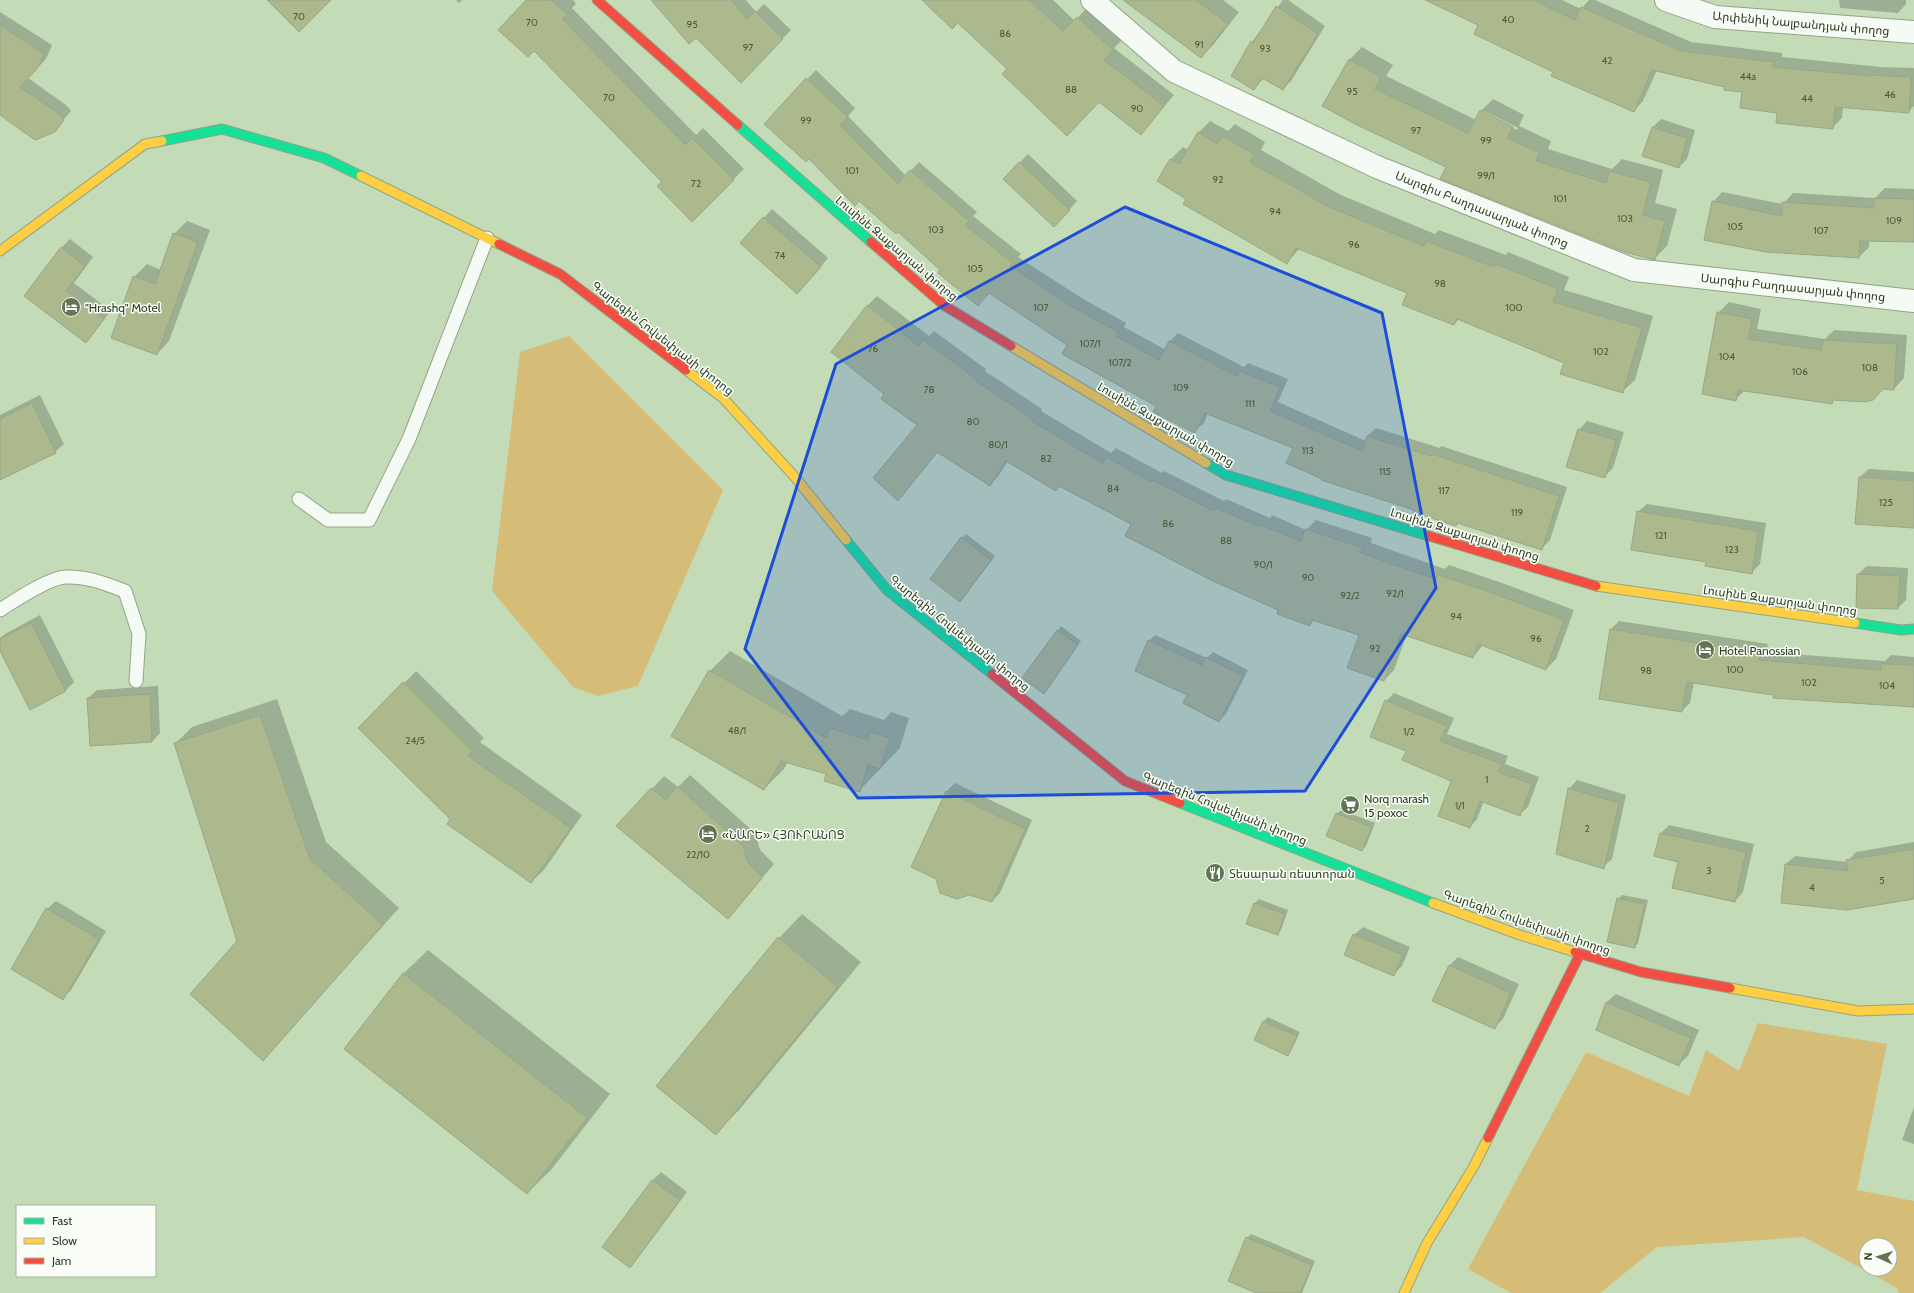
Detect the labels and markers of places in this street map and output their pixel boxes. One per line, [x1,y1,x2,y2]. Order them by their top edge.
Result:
hotel icon: "Hrashq" Motel [60,296,82,318]
place label: "Hrashq" Motel [85,300,161,315]
hotel icon: Hotel Panossian [1694,639,1716,661]
place label: Hotel Panossian [1719,643,1800,658]
place label: Norq marash 15 poxoc [1364,791,1429,820]
supermarket icon: Norq marash 15 poxoc [1339,794,1361,816]
hotel icon: «ՆԱՐԵ» ՀՅՈՒՐԱՆՈՑ [697,823,719,845]
place label: «ՆԱՐԵ» ՀՅՈՒՐԱՆՈՑ [722,827,845,842]
restaurant icon: Տեսարան ռեստորան [1204,862,1226,884]
place label: Տեսարան ռեստորան [1229,866,1355,881]

